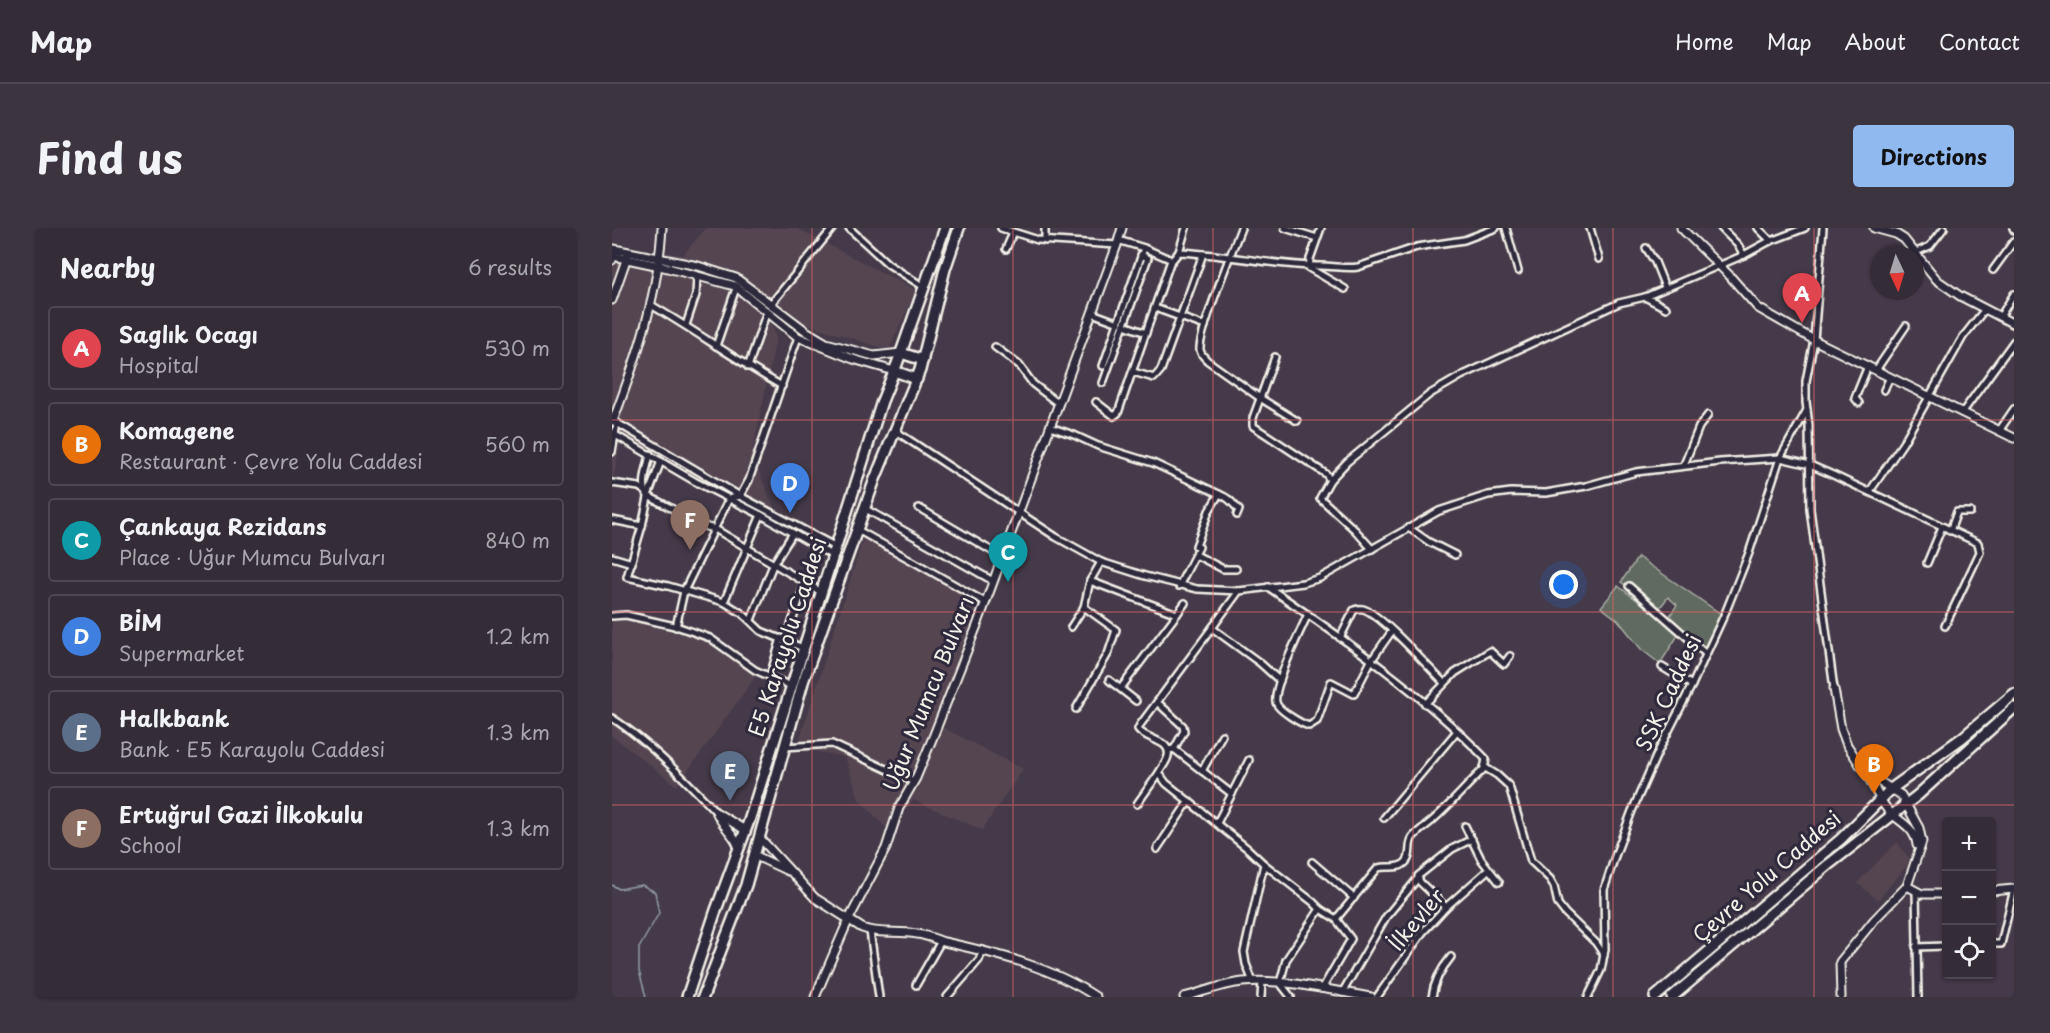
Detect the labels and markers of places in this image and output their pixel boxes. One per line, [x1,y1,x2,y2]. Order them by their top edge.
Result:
pin: A [1782,274,1822,323]
pin: D [770,464,810,513]
pin: F [670,500,710,550]
pin: C [988,532,1028,582]
pin: B [1854,744,1894,794]
pin: E [710,752,750,801]

